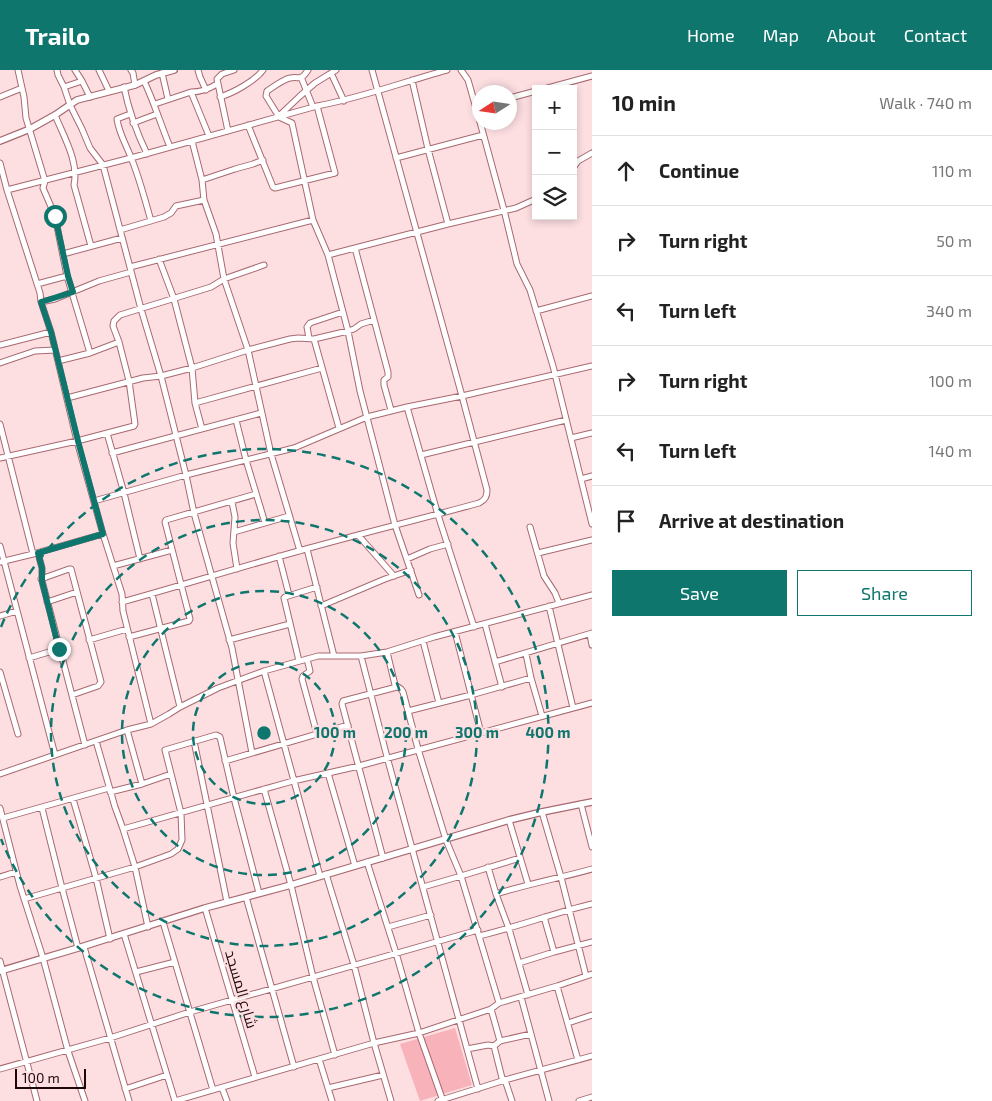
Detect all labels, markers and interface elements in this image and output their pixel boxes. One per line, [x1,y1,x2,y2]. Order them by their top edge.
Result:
text: Trailo [25,21,90,50]
text: Home [687,24,735,46]
text: Map [763,24,799,46]
text: About [827,24,876,46]
text: Contact [904,24,967,46]
north arrow [472,85,517,130]
map controls [532,85,577,220]
button: + [532,85,577,130]
text: 10 min [612,90,676,115]
text: Walk · 740 m [879,93,972,112]
button: − [532,130,577,175]
icon: ahead [612,157,640,185]
text: Continue [659,159,739,182]
text: 110 m [932,161,972,180]
button: layers [532,175,577,220]
route start [44,205,67,228]
icon: right [612,227,640,255]
text: Turn right [659,229,747,252]
text: 50 m [936,231,972,250]
icon: left [612,297,640,325]
text: Turn left [659,299,736,322]
text: 340 m [926,301,972,320]
icon: right [612,367,640,395]
text: Turn right [659,369,747,392]
text: 100 m [929,371,972,390]
icon: left [612,437,640,465]
text: Turn left [659,439,736,462]
text: 140 m [929,441,972,460]
icon: arrive [612,507,640,535]
text: Arrive at destination [659,509,844,532]
button: Save [612,570,787,616]
button: Share [797,570,972,616]
route end [48,638,71,661]
text: 100 m [314,723,356,741]
text: 200 m [384,723,428,741]
text: 300 m [455,723,499,741]
text: 400 m [526,723,570,741]
centre of rings [255,724,273,742]
street label: شارع المسجد [219,948,262,1031]
scale bar [15,1066,86,1089]
text: 100 m [22,1069,60,1086]

